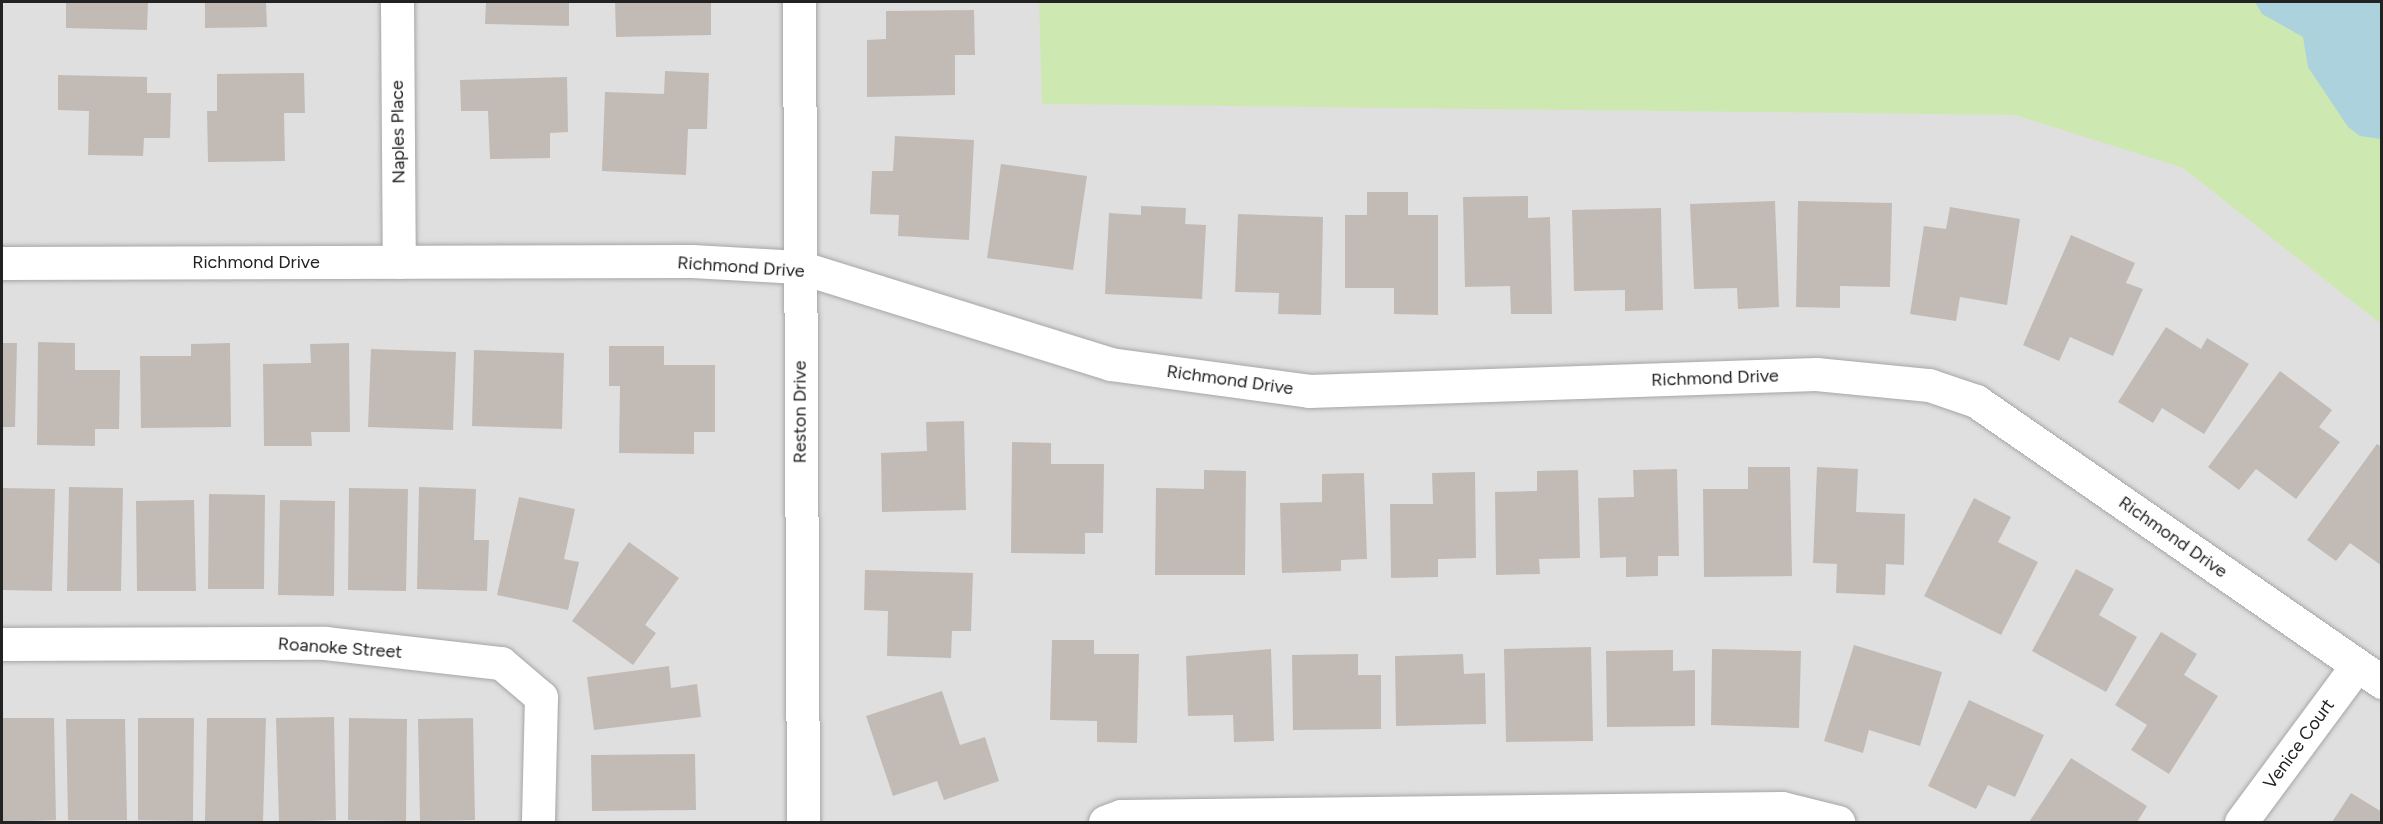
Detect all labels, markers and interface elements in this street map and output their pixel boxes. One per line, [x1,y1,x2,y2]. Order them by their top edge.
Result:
street label: Naples Place [386,80,410,184]
street label: Richmond Drive [192,251,320,273]
street label: Richmond Drive [677,252,805,282]
street label: Richmond Drive [1165,360,1295,400]
street label: Reston Drive [789,361,811,463]
street label: Richmond Drive [1651,365,1779,391]
street label: Richmond Drive [2115,492,2231,582]
street label: Roanoke Street [277,633,403,663]
street label: Venice Court [2259,695,2339,793]

